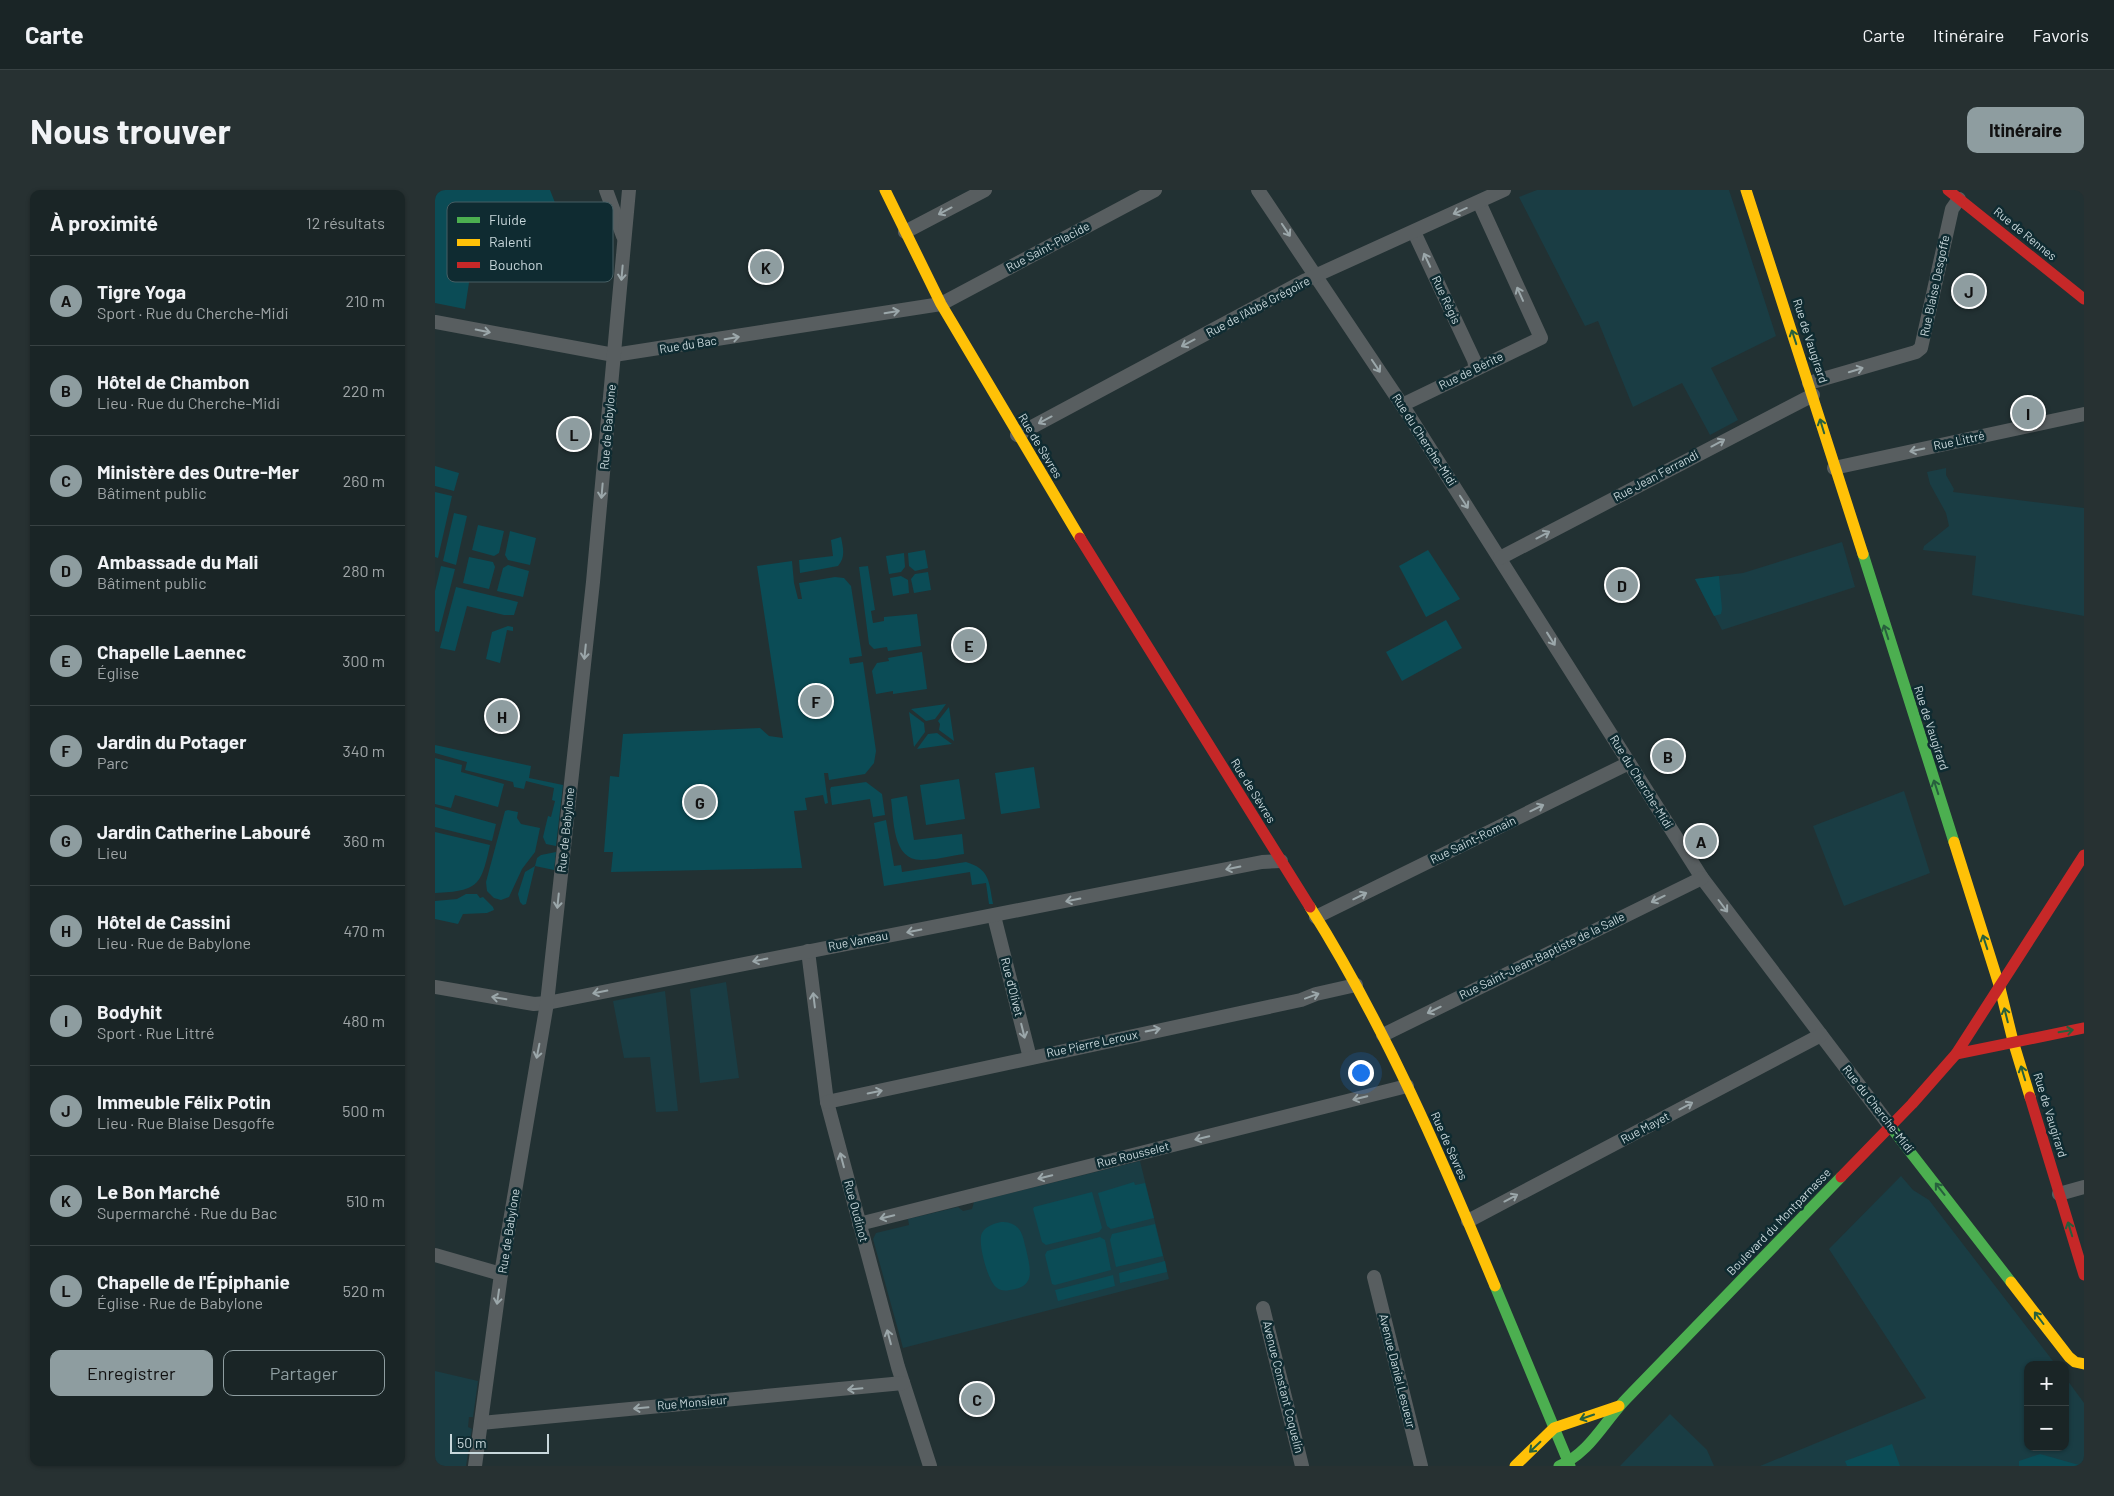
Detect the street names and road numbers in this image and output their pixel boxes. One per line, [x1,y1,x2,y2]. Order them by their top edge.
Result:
street label: Rue de Rennes [1991,204,2060,263]
street label: Rue Saint-Placide [1003,218,1092,274]
street label: Rue Blaise Desgoffe [1916,234,1952,338]
street label: Rue de l'Abbé Grégoire [1203,273,1312,339]
street label: Rue Régis [1430,273,1464,326]
street label: Rue de Vaugirard [1791,297,1831,385]
street label: Rue du Bac [658,333,717,355]
street label: Rue de Bérite [1436,348,1505,392]
street label: Rue de Babylone [596,384,618,470]
street label: Rue du Cherche-Midi [1390,391,1460,488]
street label: Rue de Sèvres [1016,410,1066,481]
street label: Rue Littré [1932,428,1986,452]
street label: Rue Jean Ferrandi [1611,447,1700,503]
street label: Rue de Vaugirard [1912,684,1952,772]
street label: Rue du Cherche-Midi [1607,732,1676,831]
street label: Rue de Sèvres [1229,756,1279,825]
street label: Rue de Babylone [554,787,576,873]
street label: Rue Saint-Romain [1427,812,1518,866]
street label: Rue Saint-Jean-Baptiste de la Salle [1456,909,1627,1001]
street label: Rue Vaneau [827,927,889,953]
street label: Rue d'Olivet [999,956,1027,1018]
street label: Rue Pierre Leroux [1045,1026,1139,1060]
street label: Rue du Cherche-Midi [1840,1062,1917,1155]
street label: Rue de Vaugirard [2031,1071,2070,1159]
street label: Rue Mayet [1618,1108,1671,1146]
street label: Rue de Sèvres [1429,1109,1471,1182]
street label: Rue Rousselet [1095,1138,1170,1170]
street label: Boulevard du Montparnasse [1723,1165,1833,1278]
street label: Rue Oudinot [842,1178,872,1243]
street label: Rue de Babylone [494,1187,522,1274]
street label: Avenue Daniel Lesueur [1377,1312,1419,1430]
street label: Avenue Constant Coquelin [1261,1319,1307,1454]
street label: Rue Monsieur [656,1392,728,1412]

